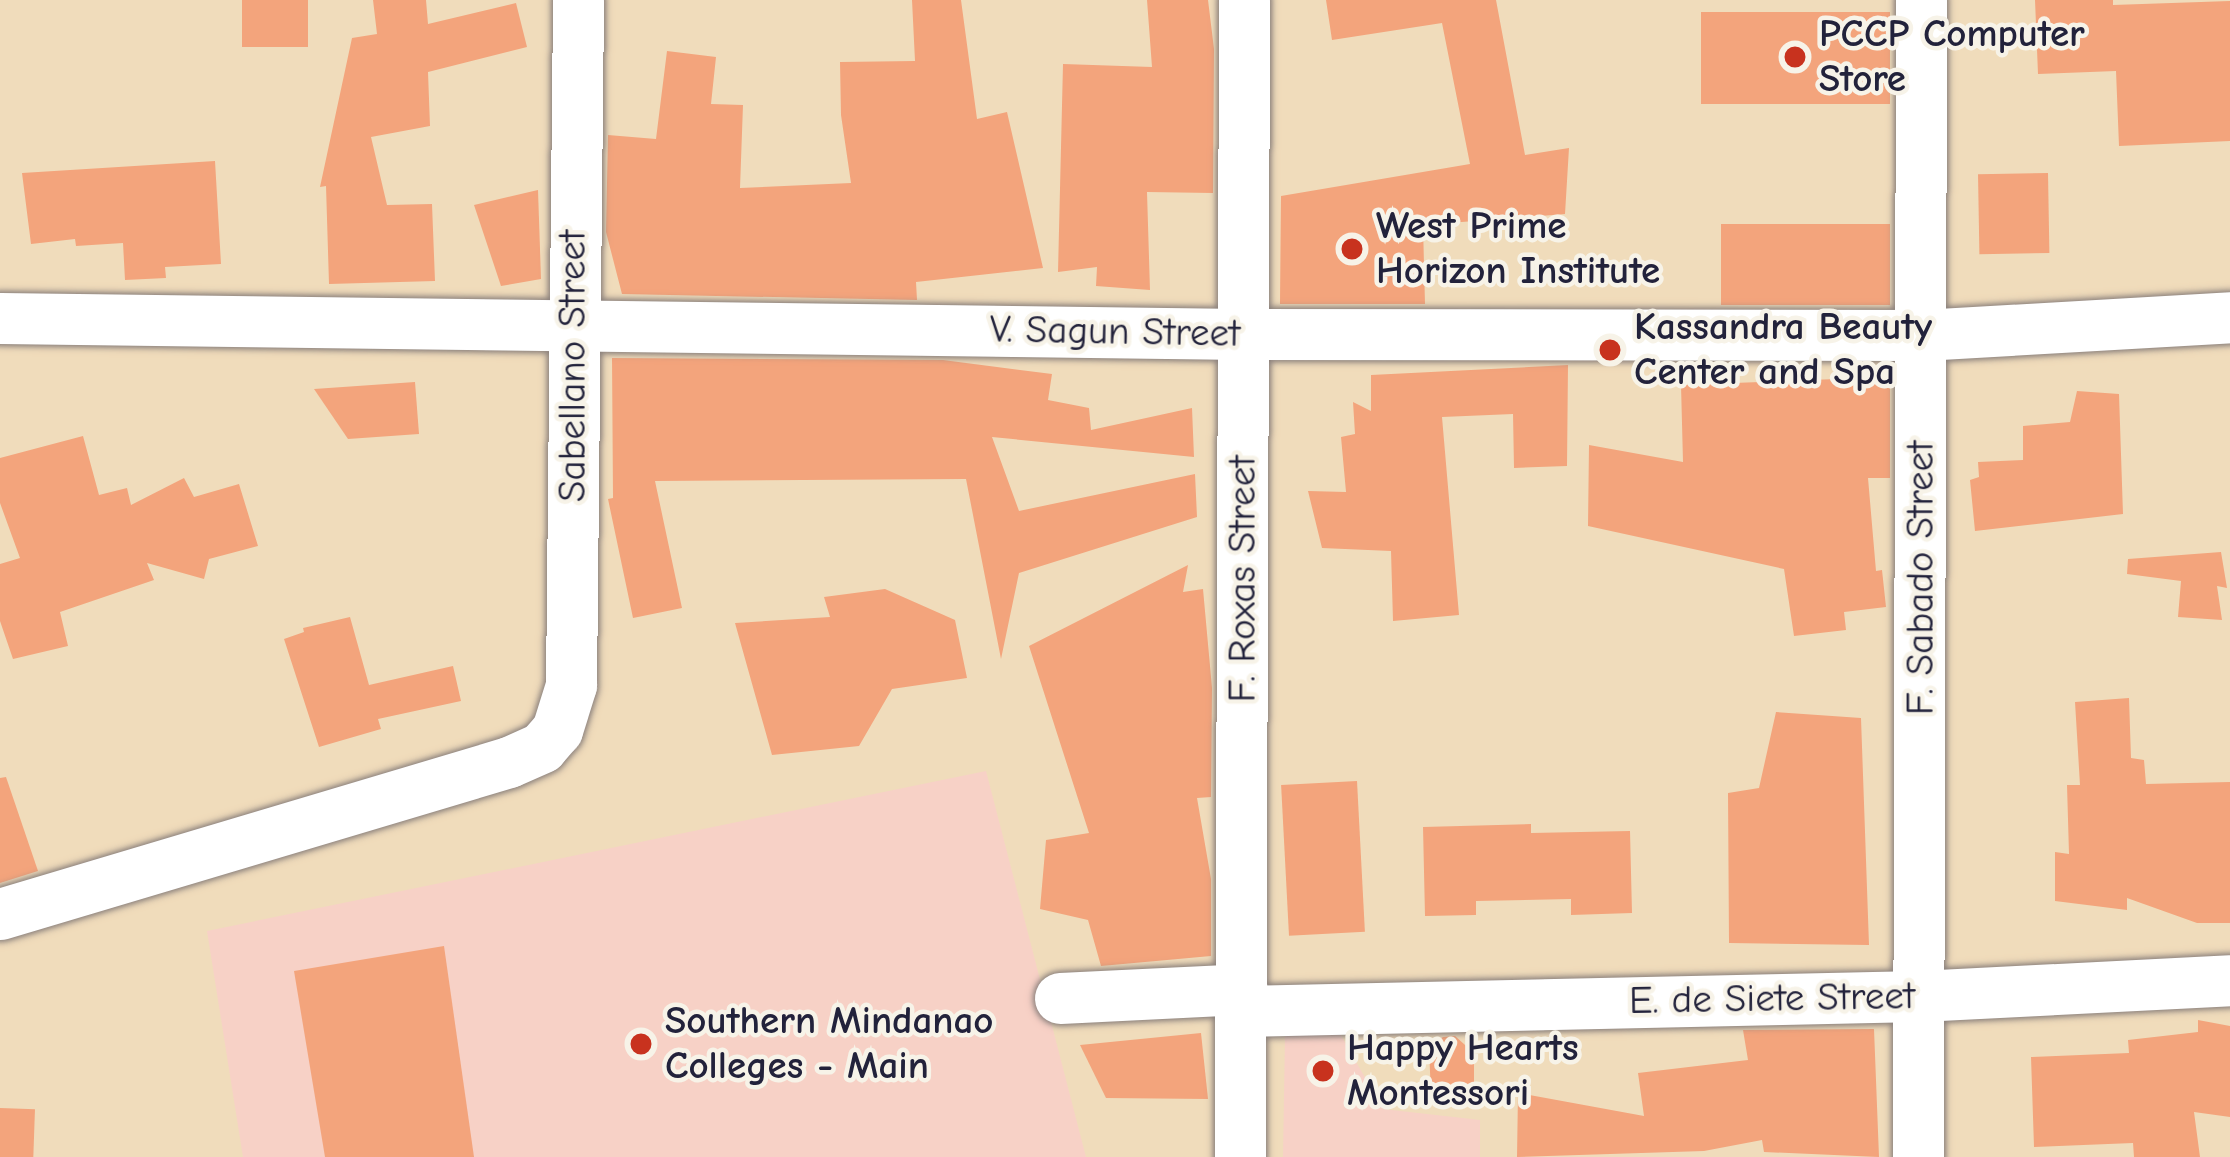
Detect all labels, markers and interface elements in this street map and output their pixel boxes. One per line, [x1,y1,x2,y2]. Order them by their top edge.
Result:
place label: PCCP Computer Store [1819,12,2085,103]
marker: PCCP Computer Store [1782,44,1808,70]
place label: West Prime Horizon Institute [1376,204,1660,295]
street label: Sabellano Street [550,230,596,502]
marker: West Prime Horizon Institute [1339,236,1365,262]
place label: Kassandra Beauty Center and Spa [1634,305,1932,396]
street label: V. Sagun Street [989,306,1241,358]
marker: Kassandra Beauty Center and Spa [1597,337,1623,363]
street label: F. Sabado Street [1898,441,1944,715]
street label: F. Roxas Street [1220,456,1266,702]
street label: E. de Siete Street [1629,973,1915,1025]
place label: Southern Mindanao Colleges - Main [665,999,993,1090]
place label: Happy Hearts Montessori [1347,1026,1579,1117]
marker: Southern Mindanao Colleges - Main [628,1031,654,1057]
marker: Happy Hearts Montessori [1310,1058,1336,1084]

